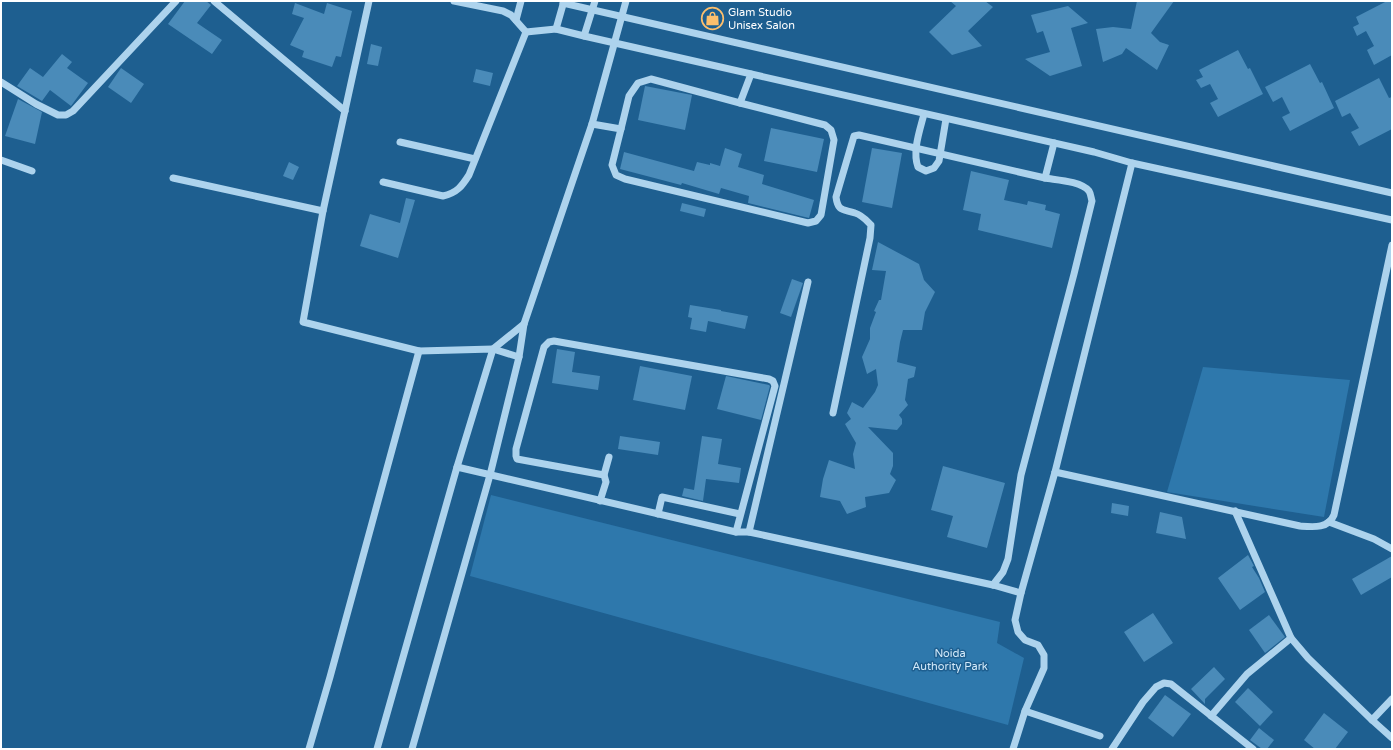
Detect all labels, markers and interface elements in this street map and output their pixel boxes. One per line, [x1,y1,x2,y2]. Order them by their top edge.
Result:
shop icon: Glam Studio Unisex Salon [699,5,725,31]
place label: Glam Studio Unisex Salon [728,6,795,32]
park label: Noida Authority Park [912,647,988,673]

